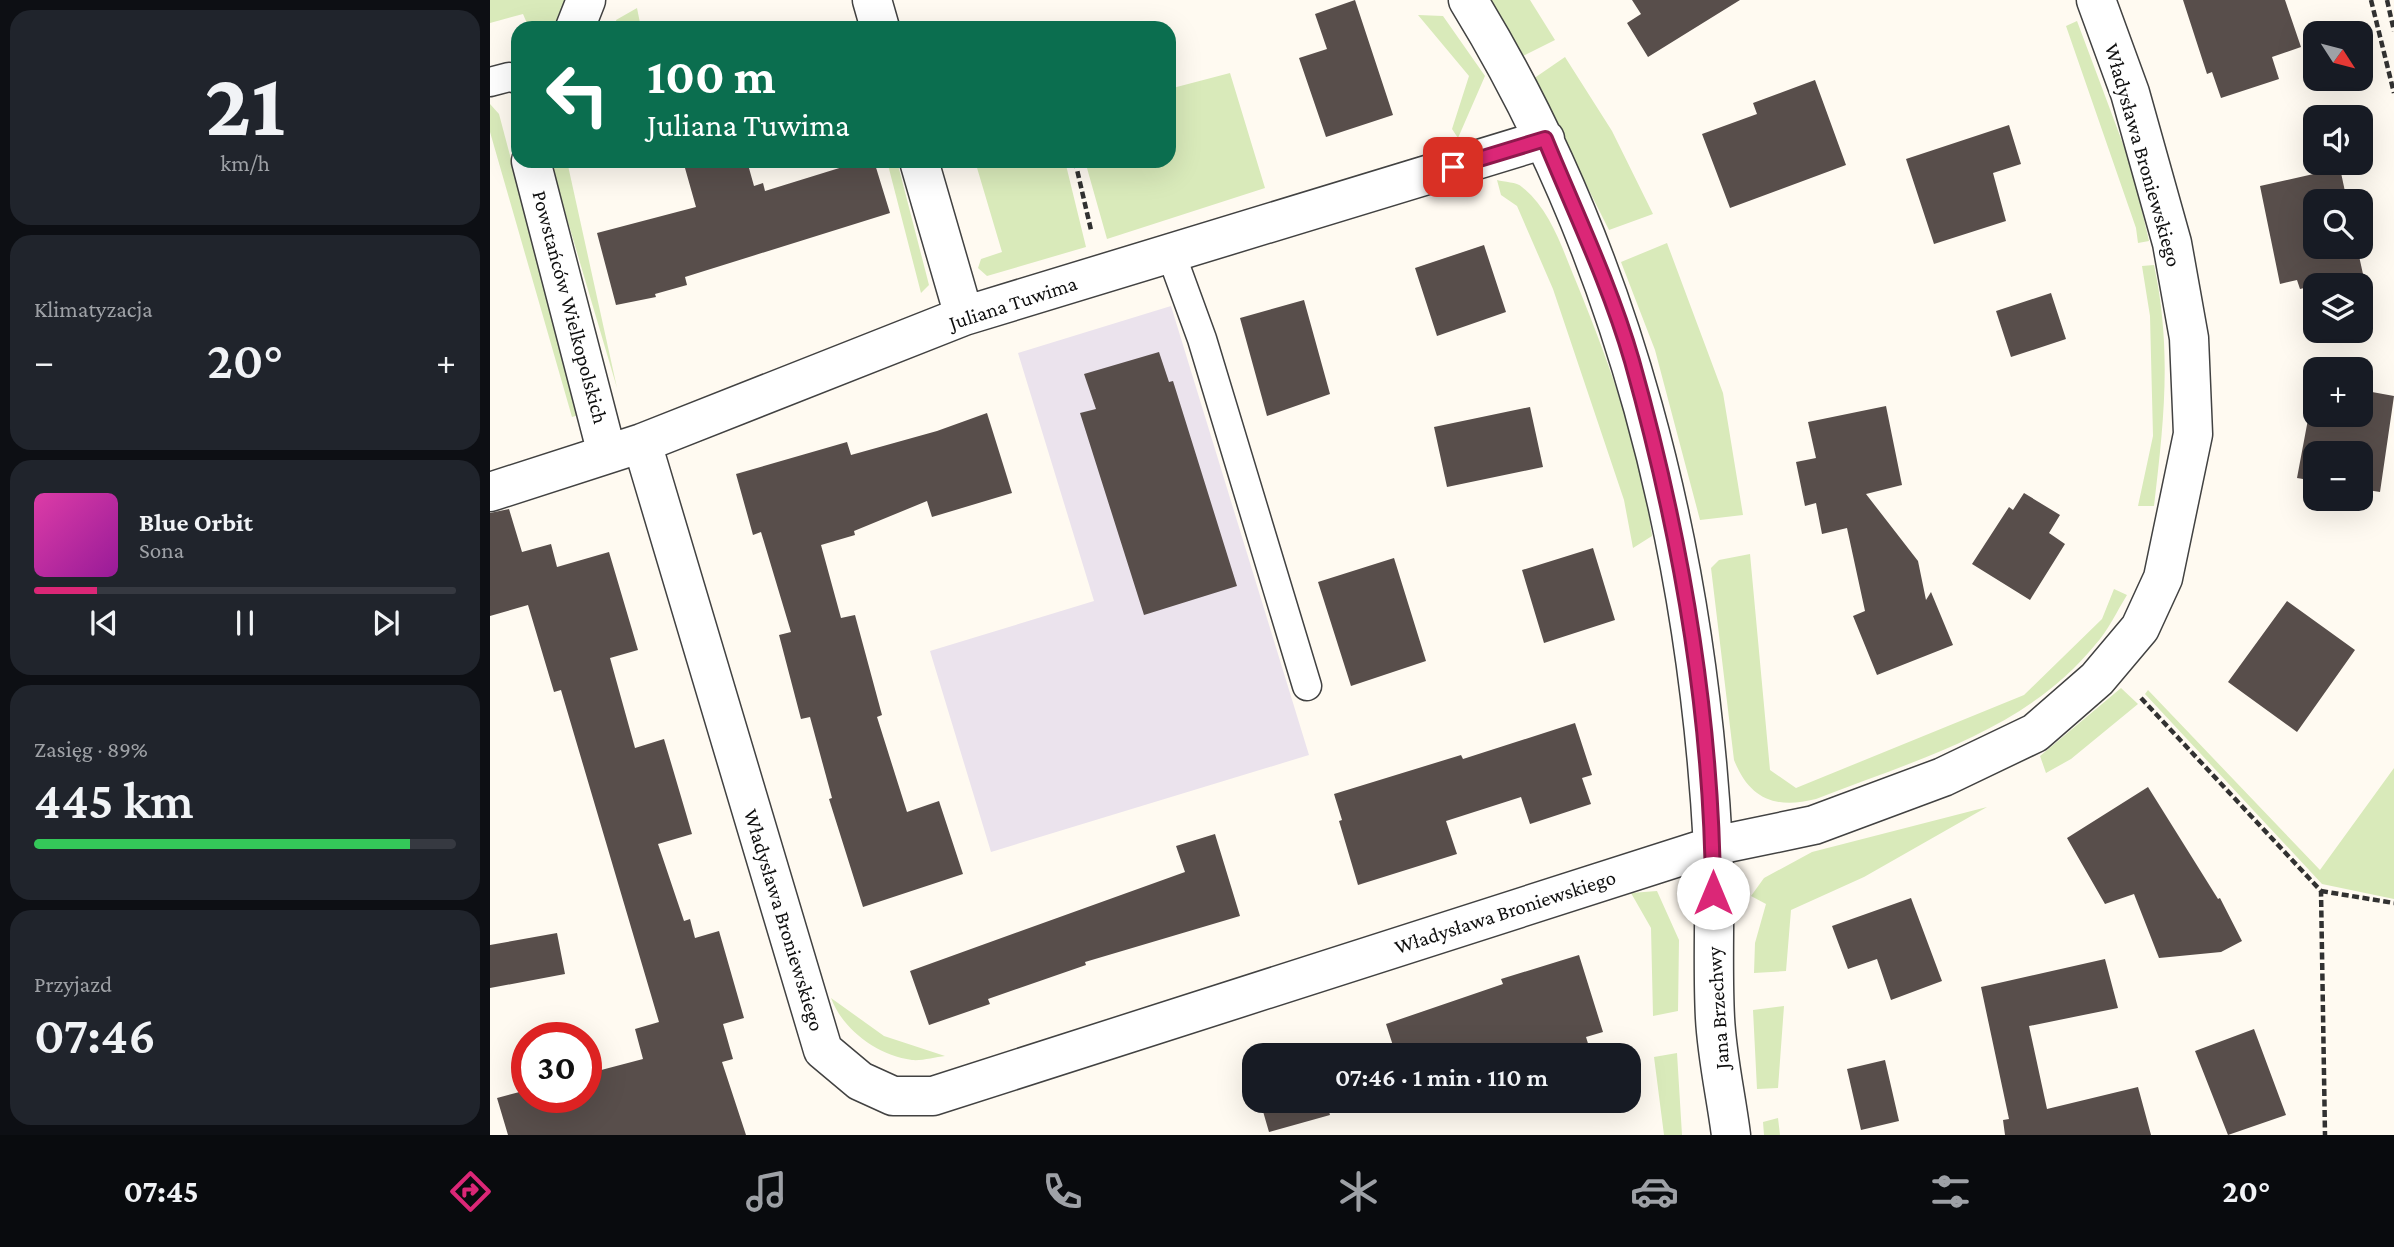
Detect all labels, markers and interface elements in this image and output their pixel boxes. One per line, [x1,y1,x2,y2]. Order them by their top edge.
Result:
north arrow [2303,21,2373,91]
map controls [2303,21,2373,511]
street label: Władysława Broniewskiego [2100,41,2186,269]
icon: left [532,49,623,140]
text: 100 m [647,49,776,104]
text: 21 [205,53,285,155]
button: sound [2303,105,2373,175]
text: Juliana Tuwima [647,107,850,143]
pin [1423,137,1483,197]
icon: arrive [1434,148,1472,186]
text: km/h [220,150,270,176]
street label: Powstańców Wielkopolskich [527,188,613,426]
button: search [2303,189,2373,259]
street label: Juliana Tuwima [944,271,1080,336]
button: layers [2303,273,2373,343]
text: Klimatyzacja [34,296,153,322]
text: 20° [207,331,283,389]
text: − [34,340,54,382]
text: + [436,340,456,382]
button: + [2303,357,2373,427]
button: − [2303,441,2373,511]
text: Blue Orbit [139,508,253,537]
text: Sona [139,537,184,563]
icon: previous [85,604,123,642]
icon: pause [226,604,264,642]
icon: next [367,604,405,642]
text: Zasięg · 89% [34,736,148,762]
text: 445 km [34,771,194,829]
street label: Władysława Broniewskiego [739,806,829,1034]
position arrow [1676,856,1750,930]
street label: Władysława Broniewskiego [1391,865,1619,959]
street label: Jana Brzechwy [1702,945,1734,1072]
text: Przyjazd [34,971,112,997]
text: 07:46 [34,1006,156,1064]
speed limit sign: 30 [511,1022,602,1113]
text: 07:46 · 1 min · 110 m [1335,1063,1548,1092]
icon: directions [446,1167,495,1216]
icon: music [742,1167,791,1216]
icon: phone [1038,1167,1087,1216]
icon: climate [1334,1167,1383,1216]
icon: car [1630,1167,1679,1216]
icon: filters [1926,1167,1975,1216]
text: 07:45 [124,1173,199,1209]
text: 20° [2222,1173,2270,1209]

